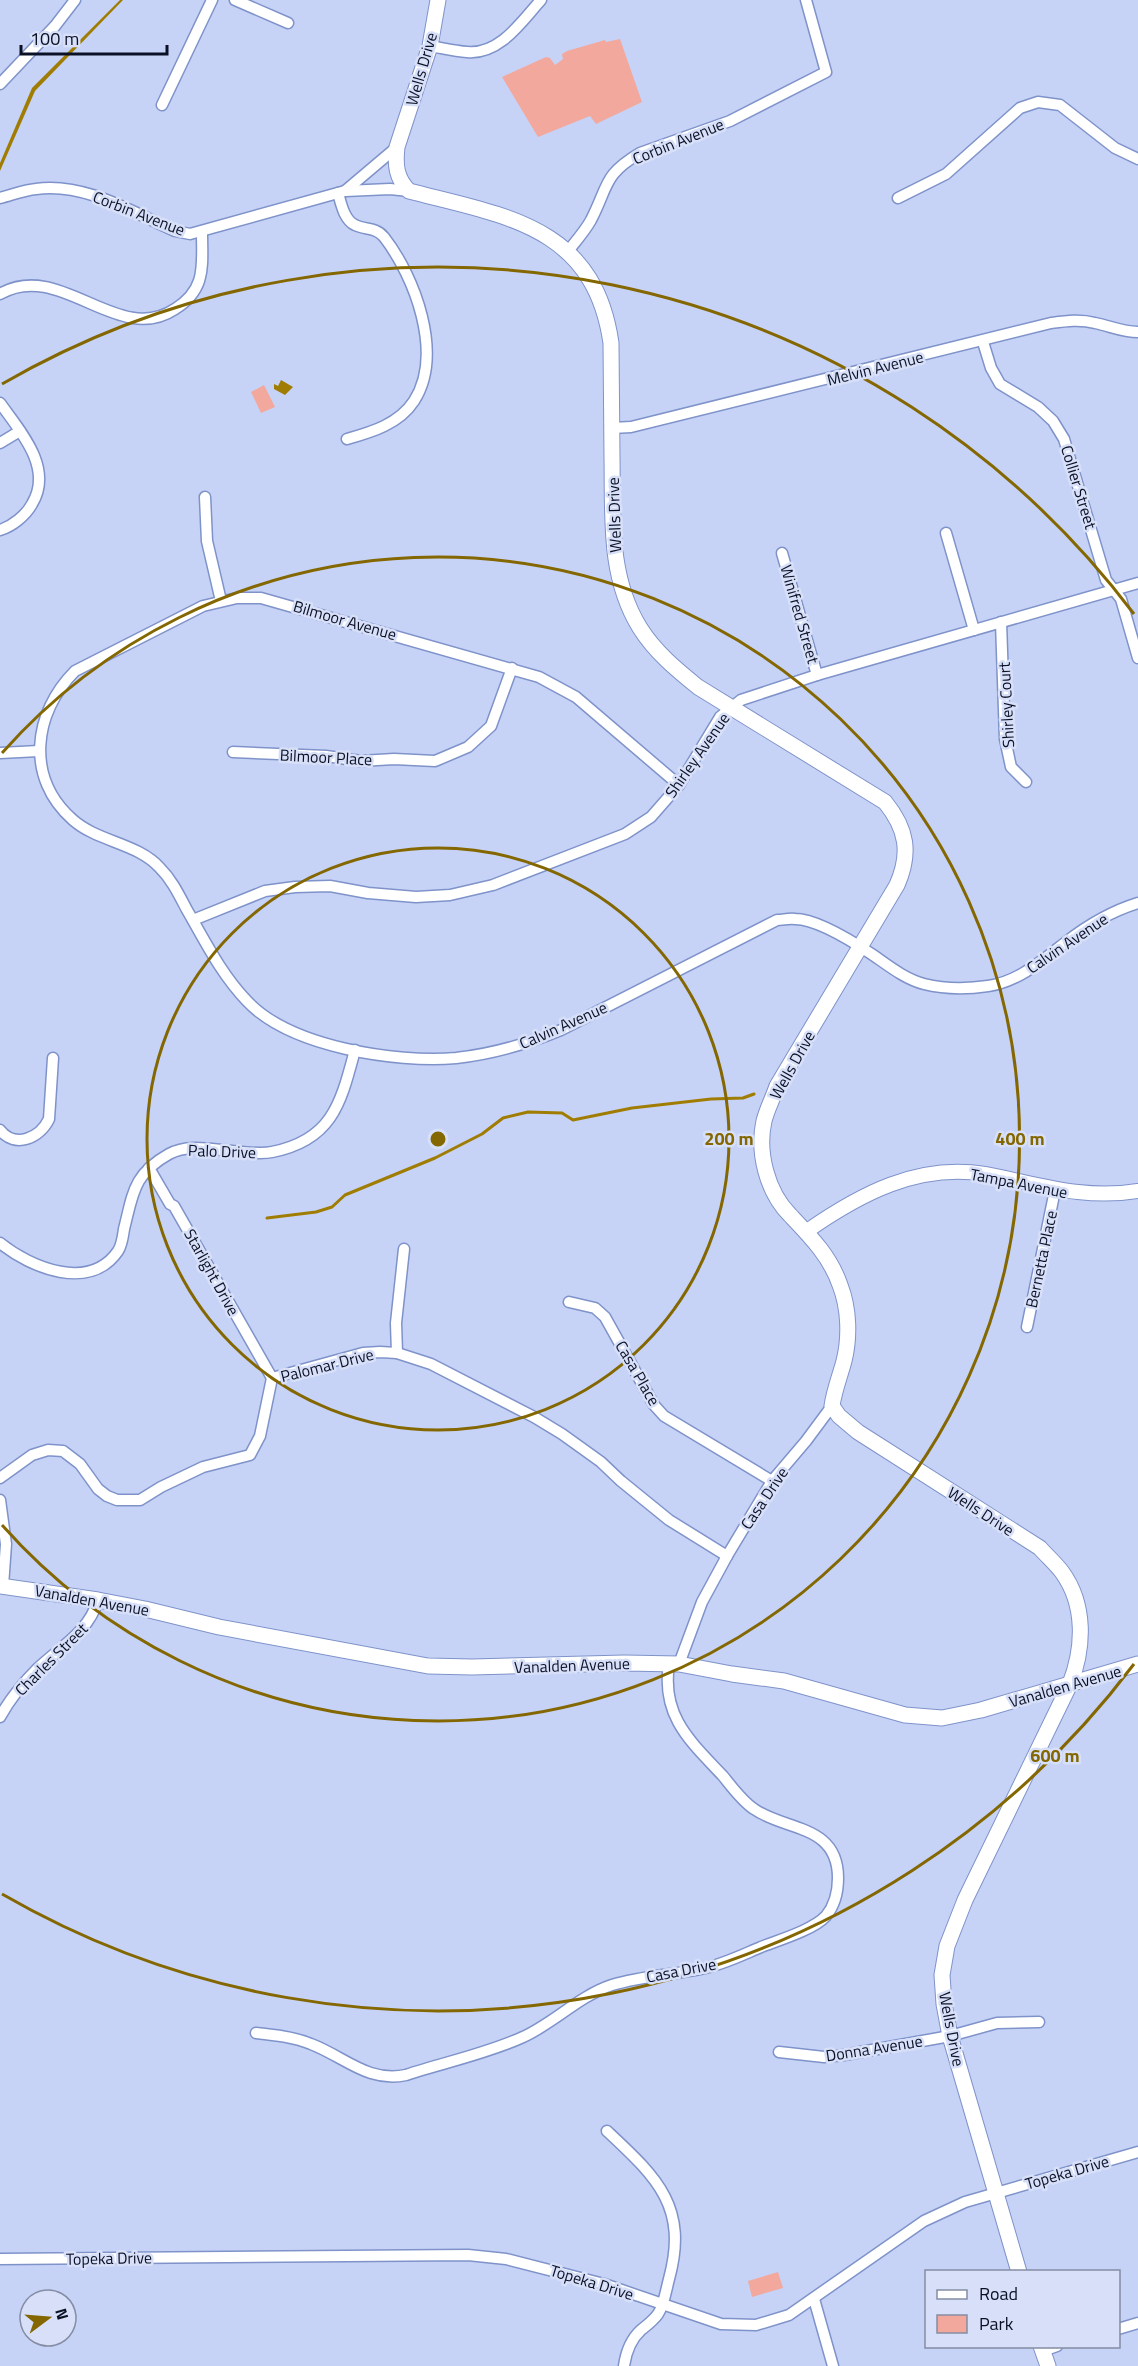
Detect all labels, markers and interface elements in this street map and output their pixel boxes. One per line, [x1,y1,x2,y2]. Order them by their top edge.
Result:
scale bar [21,18,166,56]
text: 100 m [30,25,79,52]
street label: Wells Drive [399,30,443,108]
street label: Corbin Avenue [629,112,727,170]
street label: Corbin Avenue [90,184,188,242]
street label: Melvin Avenue [824,344,926,392]
street label: Collier Street [1055,442,1103,532]
street label: Wells Drive [601,477,627,553]
street label: Winifred Street [774,562,826,667]
street label: Bilmoor Avenue [291,594,399,646]
street label: Shirley Court [992,661,1020,748]
street label: Shirley Avenue [659,707,735,803]
street label: Bilmoor Place [279,743,373,771]
street label: Calvin Avenue [1021,907,1113,979]
street label: Calvin Avenue [515,995,611,1055]
street label: Wells Drive [763,1026,821,1104]
text: 200 m [704,1125,754,1152]
text: 400 m [995,1125,1045,1152]
centre of rings [428,1129,448,1149]
street label: Palo Drive [188,1138,256,1164]
street label: Tampa Avenue [968,1162,1070,1204]
street label: Bernetta Place [1019,1208,1063,1310]
street label: Starlight Drive [178,1224,246,1320]
street label: Casa Place [610,1336,666,1410]
street label: Palomar Drive [278,1342,376,1388]
street label: Casa Drive [734,1462,794,1534]
street label: Wells Drive [943,1480,1019,1542]
street label: Vanalden Avenue [33,1578,151,1622]
street label: Charles Street [9,1617,93,1701]
street label: Vanalden Avenue [514,1651,630,1679]
street label: Vanalden Avenue [1006,1658,1124,1714]
text: 600 m [1030,1742,1080,1769]
street label: Casa Drive [644,1951,718,1989]
street label: Wells Drive [933,1990,971,2068]
street label: Donna Avenue [824,2029,924,2067]
street label: Topeka Drive [1022,2149,1112,2195]
street label: Topeka Drive [66,2245,152,2271]
street label: Topeka Drive [547,2258,637,2306]
legend [925,2270,1120,2348]
text: Road [979,2280,1018,2307]
north arrow [18,2288,78,2348]
text: N [49,2305,75,2323]
text: Park [979,2310,1014,2337]

